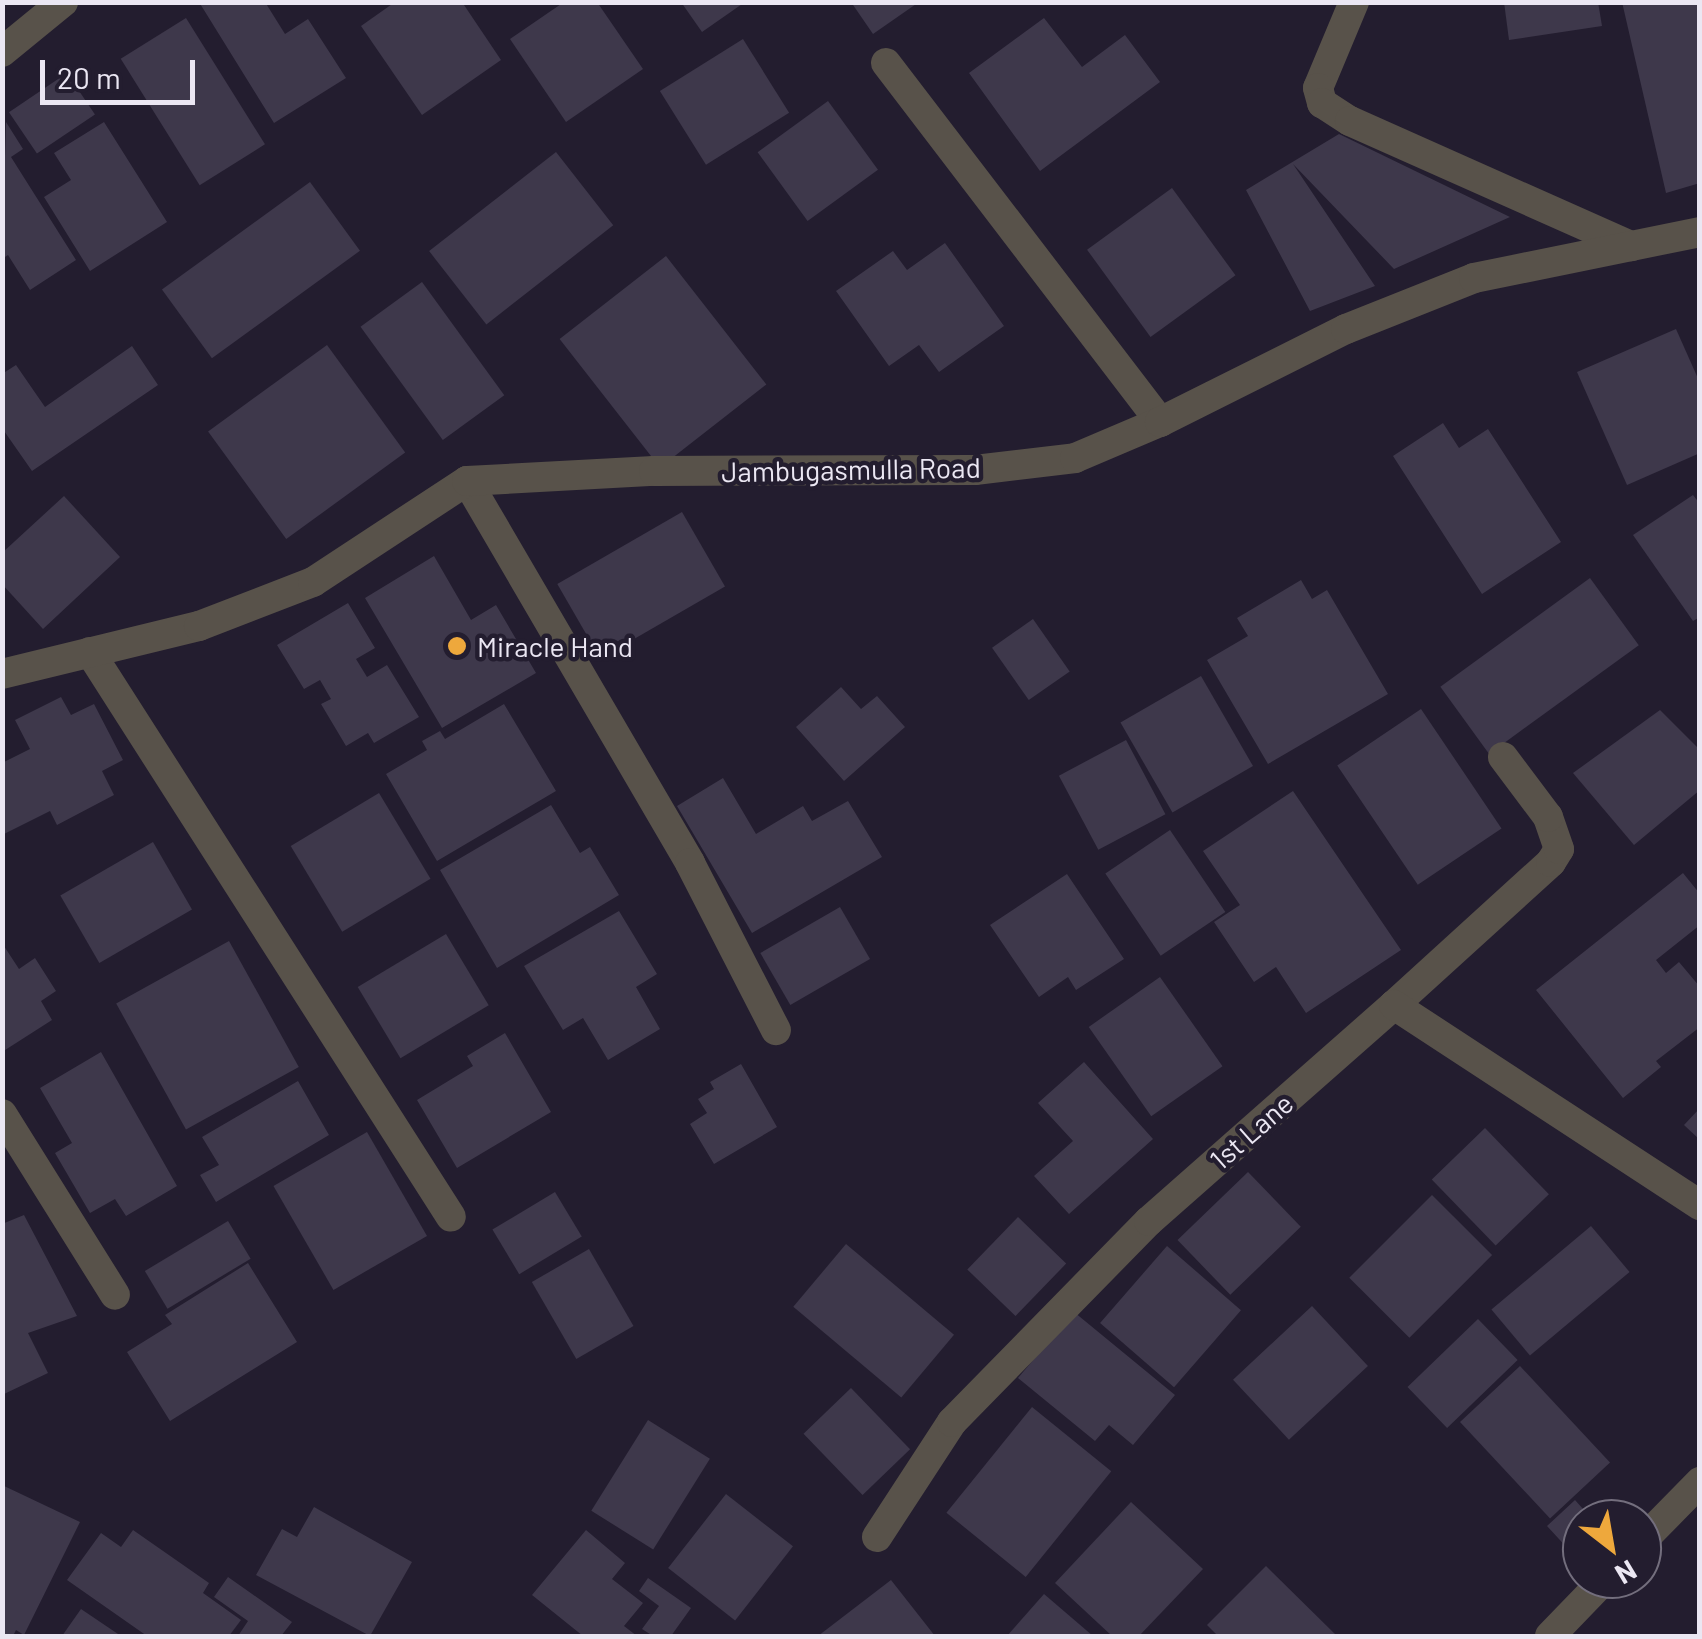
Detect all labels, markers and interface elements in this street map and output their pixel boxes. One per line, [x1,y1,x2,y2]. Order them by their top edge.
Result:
scale bar [45,40,200,102]
text: 20 m [57,59,121,95]
street label: Jambugasmulla Road [721,450,981,488]
place label: Miracle Hand [477,629,633,663]
marker: Miracle Hand [446,635,468,657]
street label: 1st Lane [1203,1086,1299,1176]
north arrow [1562,1499,1662,1599]
text: N [1610,1554,1643,1592]

